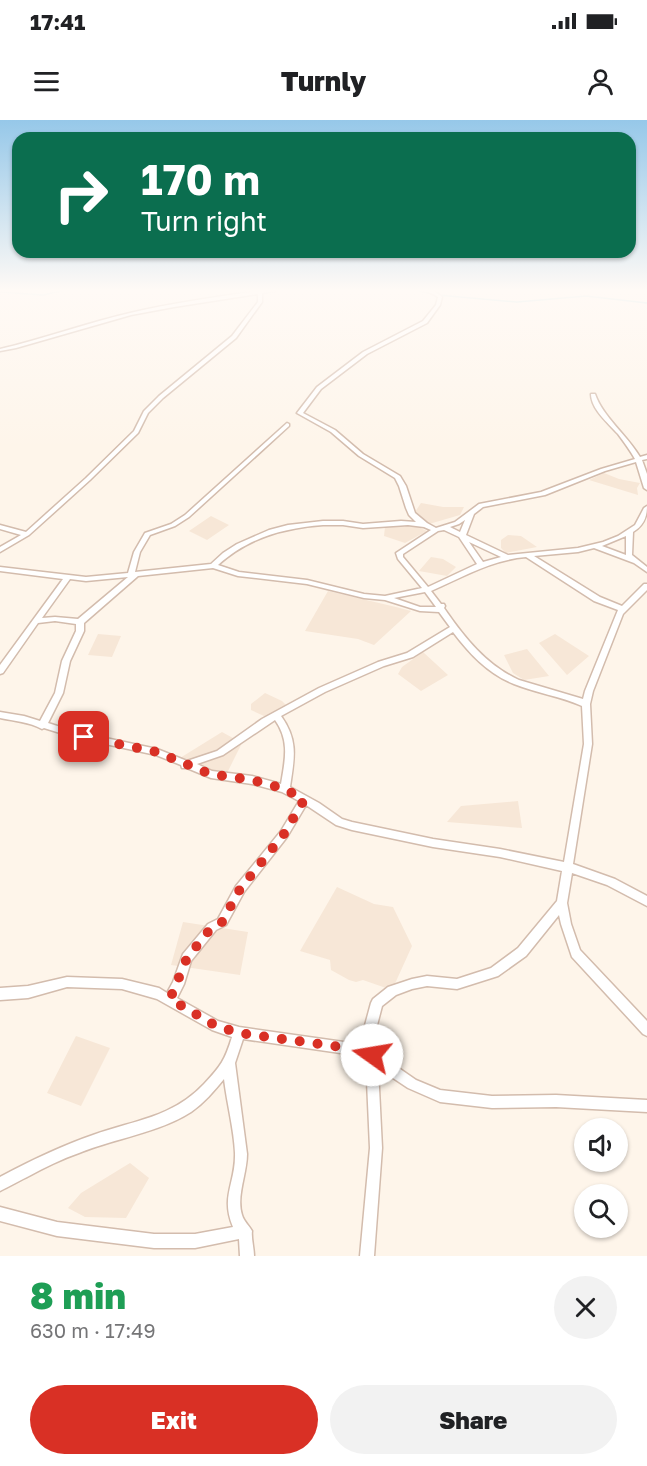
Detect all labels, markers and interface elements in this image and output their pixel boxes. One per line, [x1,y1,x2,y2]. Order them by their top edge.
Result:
text: 17:41 [30,8,85,35]
icon: menu [30,65,63,98]
text: Turnly [281,65,366,97]
icon: person [584,65,617,98]
text: 170 m [141,154,260,204]
icon: right [42,156,120,234]
text: Turn right [141,205,267,237]
pin [58,711,109,762]
icon: arrive [67,720,100,753]
position arrow [340,1023,404,1087]
map controls [574,1118,628,1238]
button: sound [574,1118,628,1172]
button: search [574,1184,628,1238]
text: 8 min [30,1274,126,1317]
button: close [554,1276,617,1339]
text: 630 m · 17:49 [30,1318,156,1342]
button: Exit [30,1385,318,1454]
button: Share [330,1385,617,1454]

